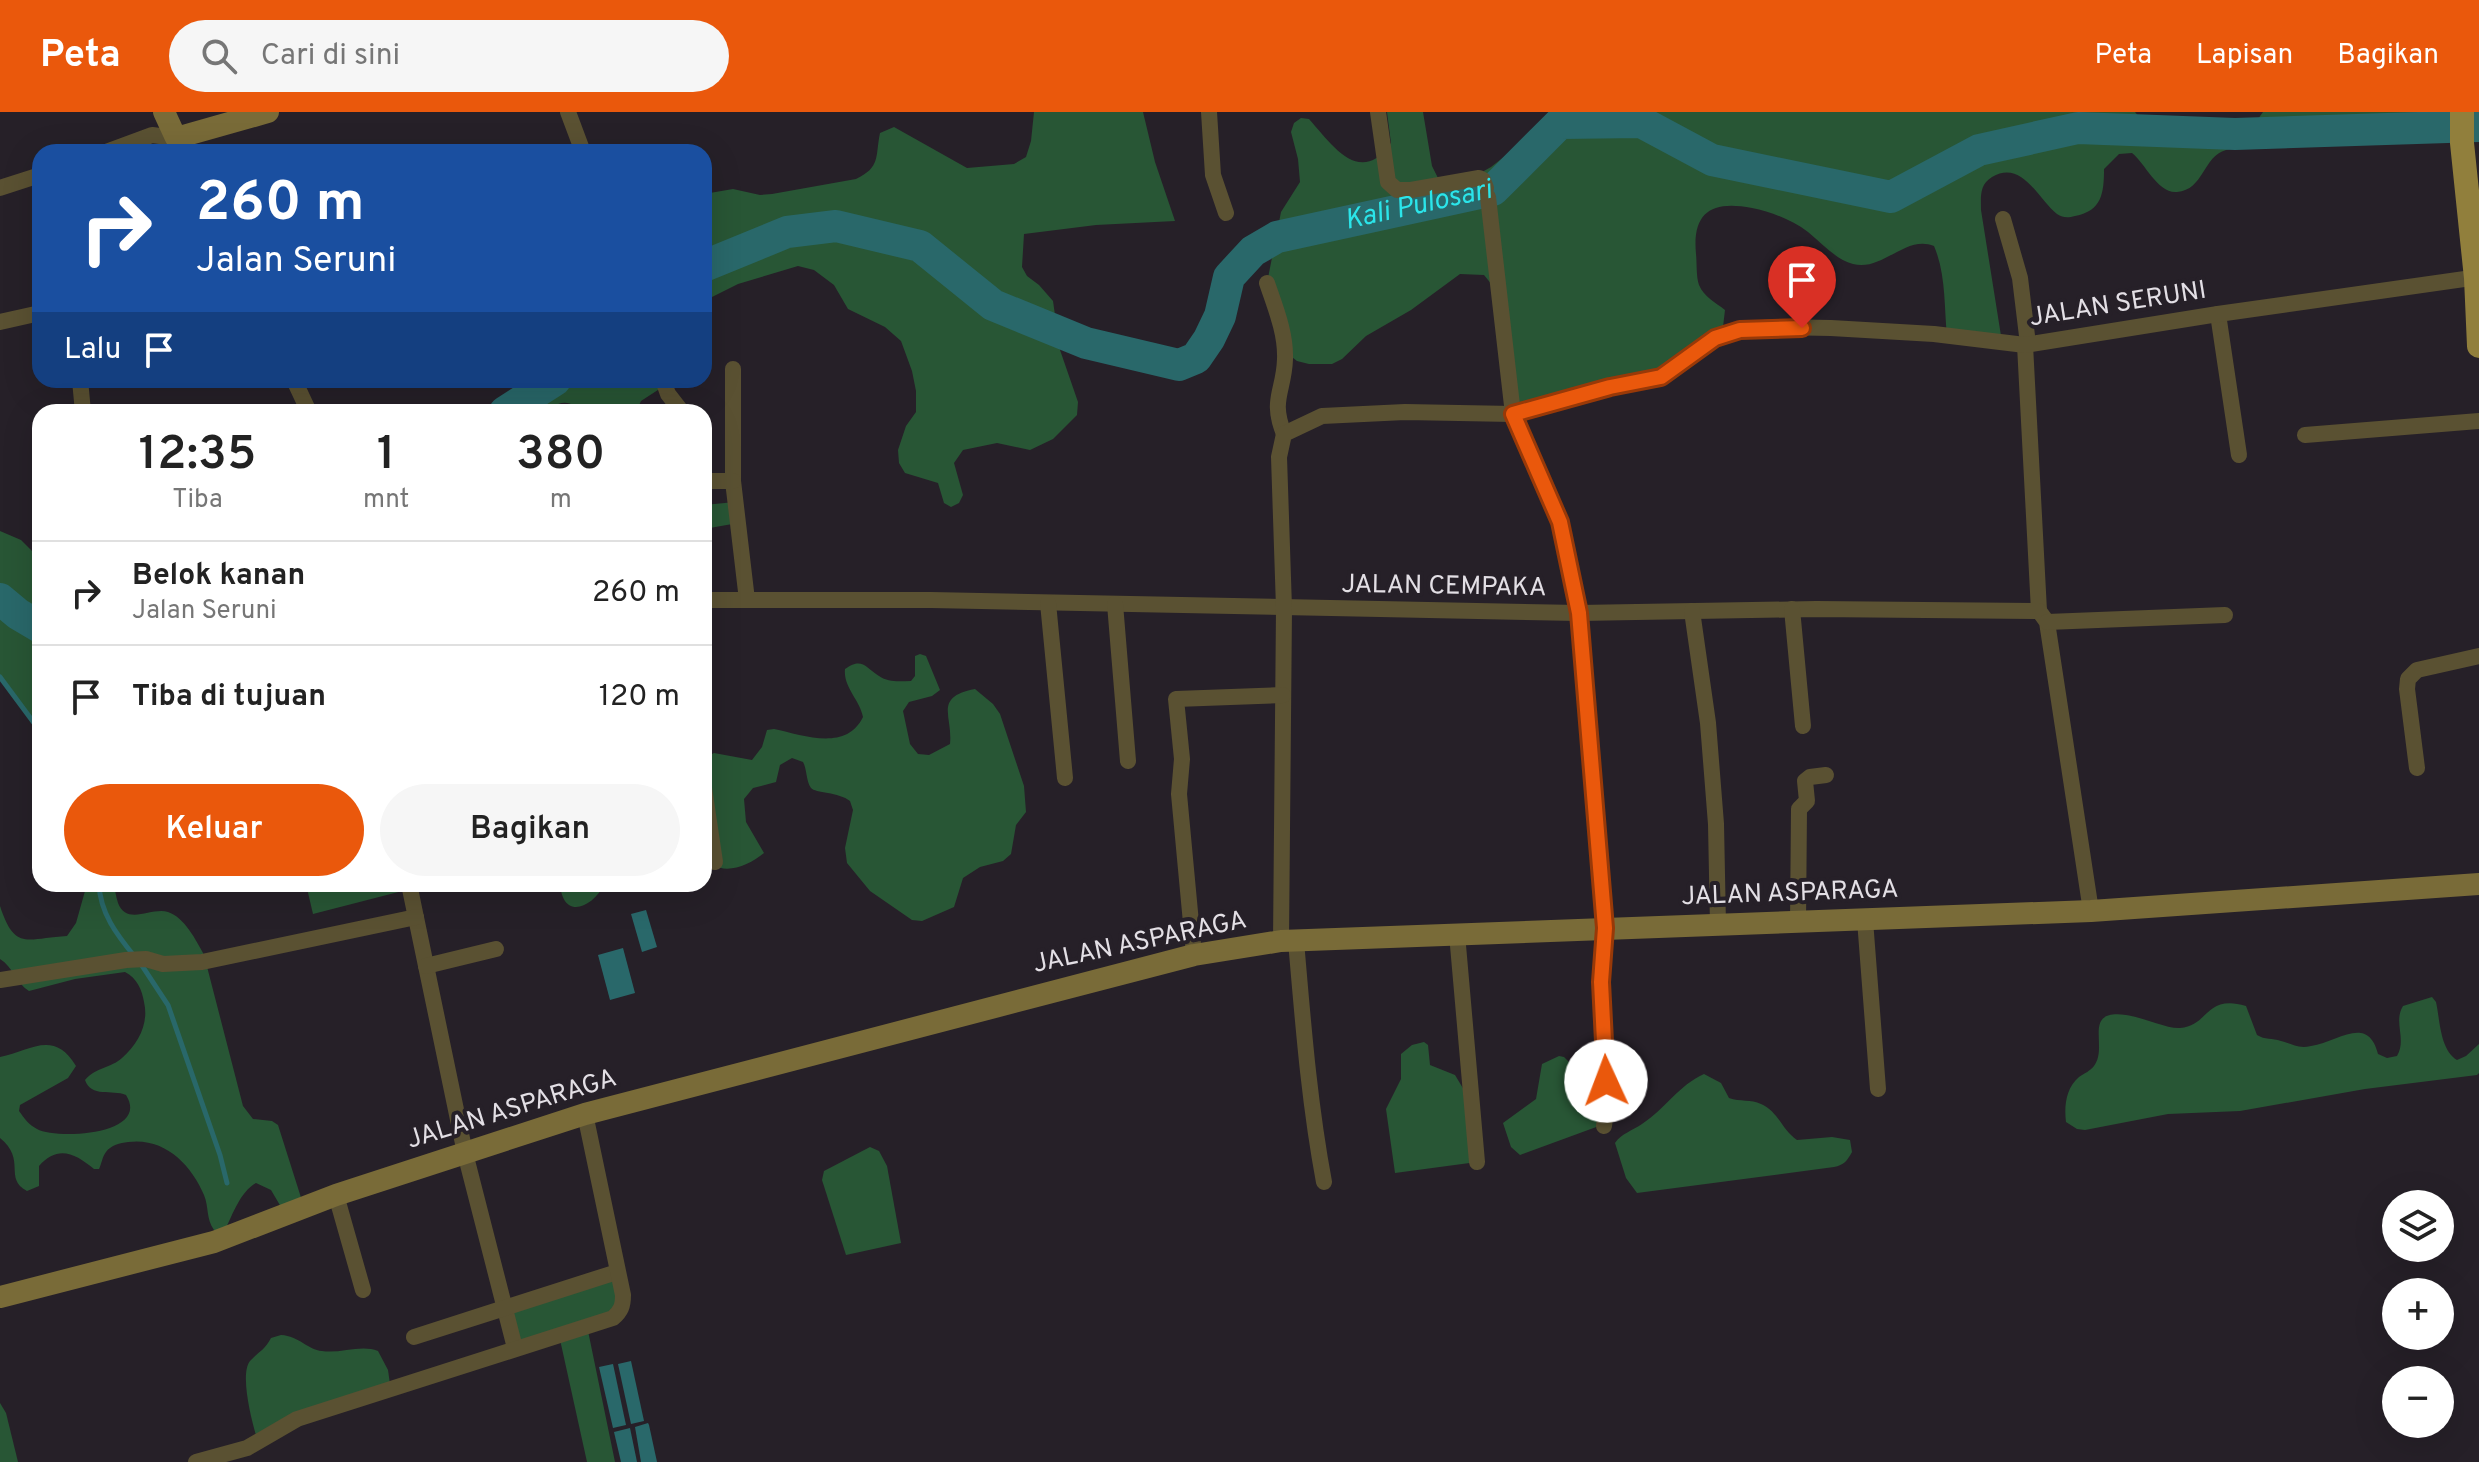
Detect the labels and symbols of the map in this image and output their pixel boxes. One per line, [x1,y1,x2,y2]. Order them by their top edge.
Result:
water label: Kali Pulosari [1341,172,1497,240]
pin [1768,246,1836,328]
street label: JALAN SERUNI [2027,275,2209,335]
street label: JALAN CEMPAKA [1341,569,1547,605]
street label: JALAN ASPARAGA [1681,874,1899,914]
street label: JALAN ASPARAGA [1030,904,1250,982]
position arrow [1564,1039,1648,1123]
street label: JALAN ASPARAGA [403,1062,621,1158]

